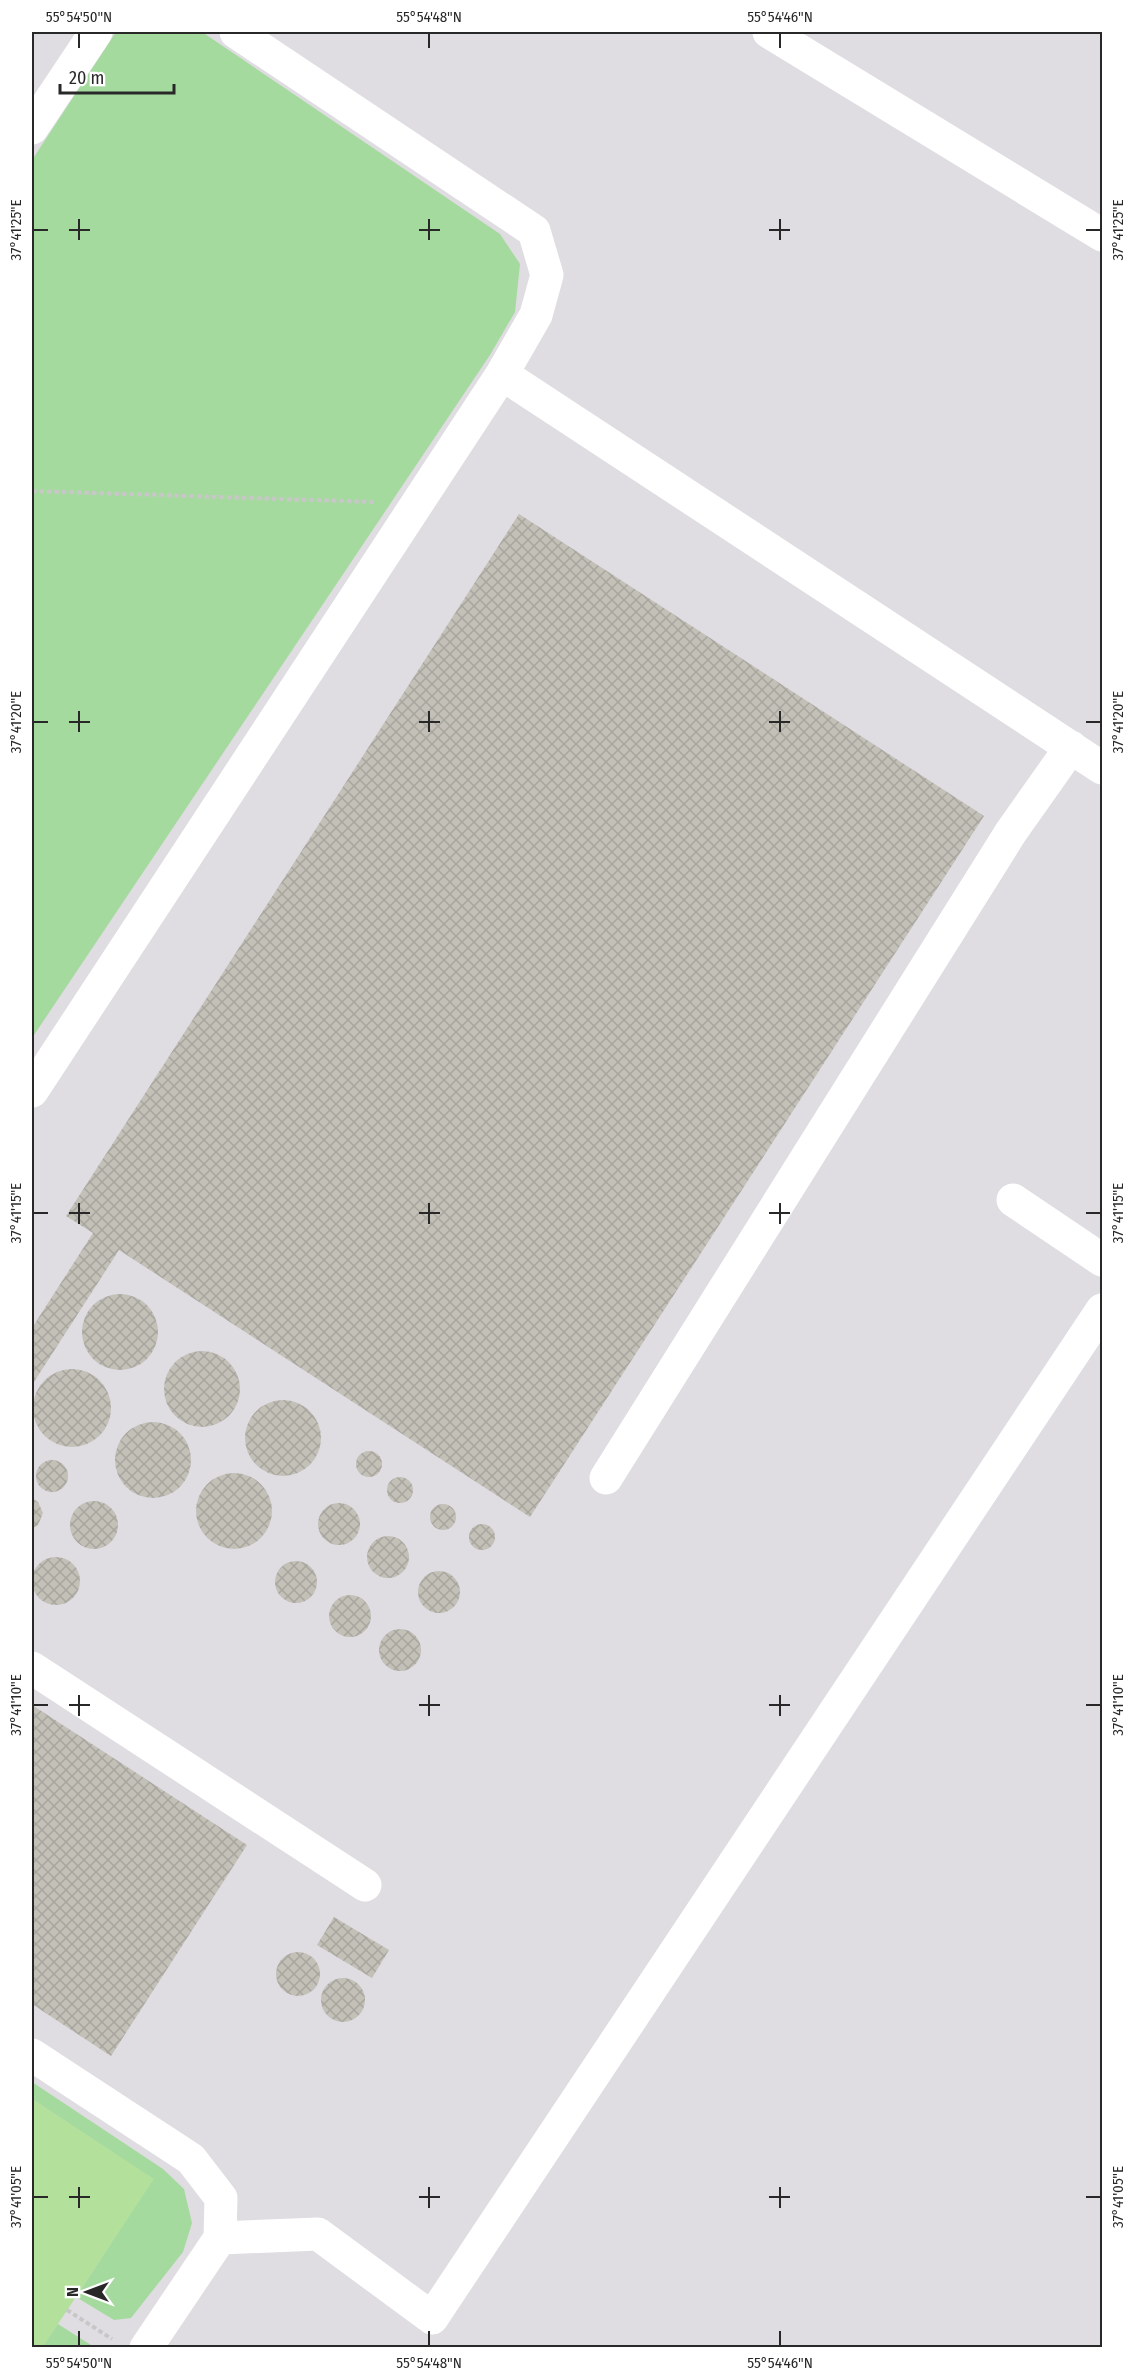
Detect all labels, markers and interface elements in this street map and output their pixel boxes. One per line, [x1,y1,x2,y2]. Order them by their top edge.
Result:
text: 55°54'50"N [46,8,112,26]
text: 55°54'48"N [396,8,462,26]
text: 55°54'46"N [747,8,813,26]
scale bar [60,57,174,95]
text: 20 m [69,67,104,89]
text: 37°41'25"E [7,199,25,261]
text: 37°41'25"E [1109,199,1127,261]
text: 37°41'20"E [7,691,25,753]
text: 37°41'20"E [1109,691,1127,753]
text: 37°41'15"E [7,1183,25,1243]
text: 37°41'15"E [1109,1183,1127,1243]
text: 37°41'10"E [7,1674,25,1736]
text: 37°41'10"E [1109,1674,1127,1736]
text: 37°41'05"E [7,2166,25,2228]
text: 37°41'05"E [1109,2166,1127,2228]
north arrow [57,2262,117,2322]
text: N [63,2287,82,2297]
text: 55°54'50"N [46,2354,112,2372]
text: 55°54'48"N [396,2354,462,2372]
text: 55°54'46"N [747,2354,813,2372]

